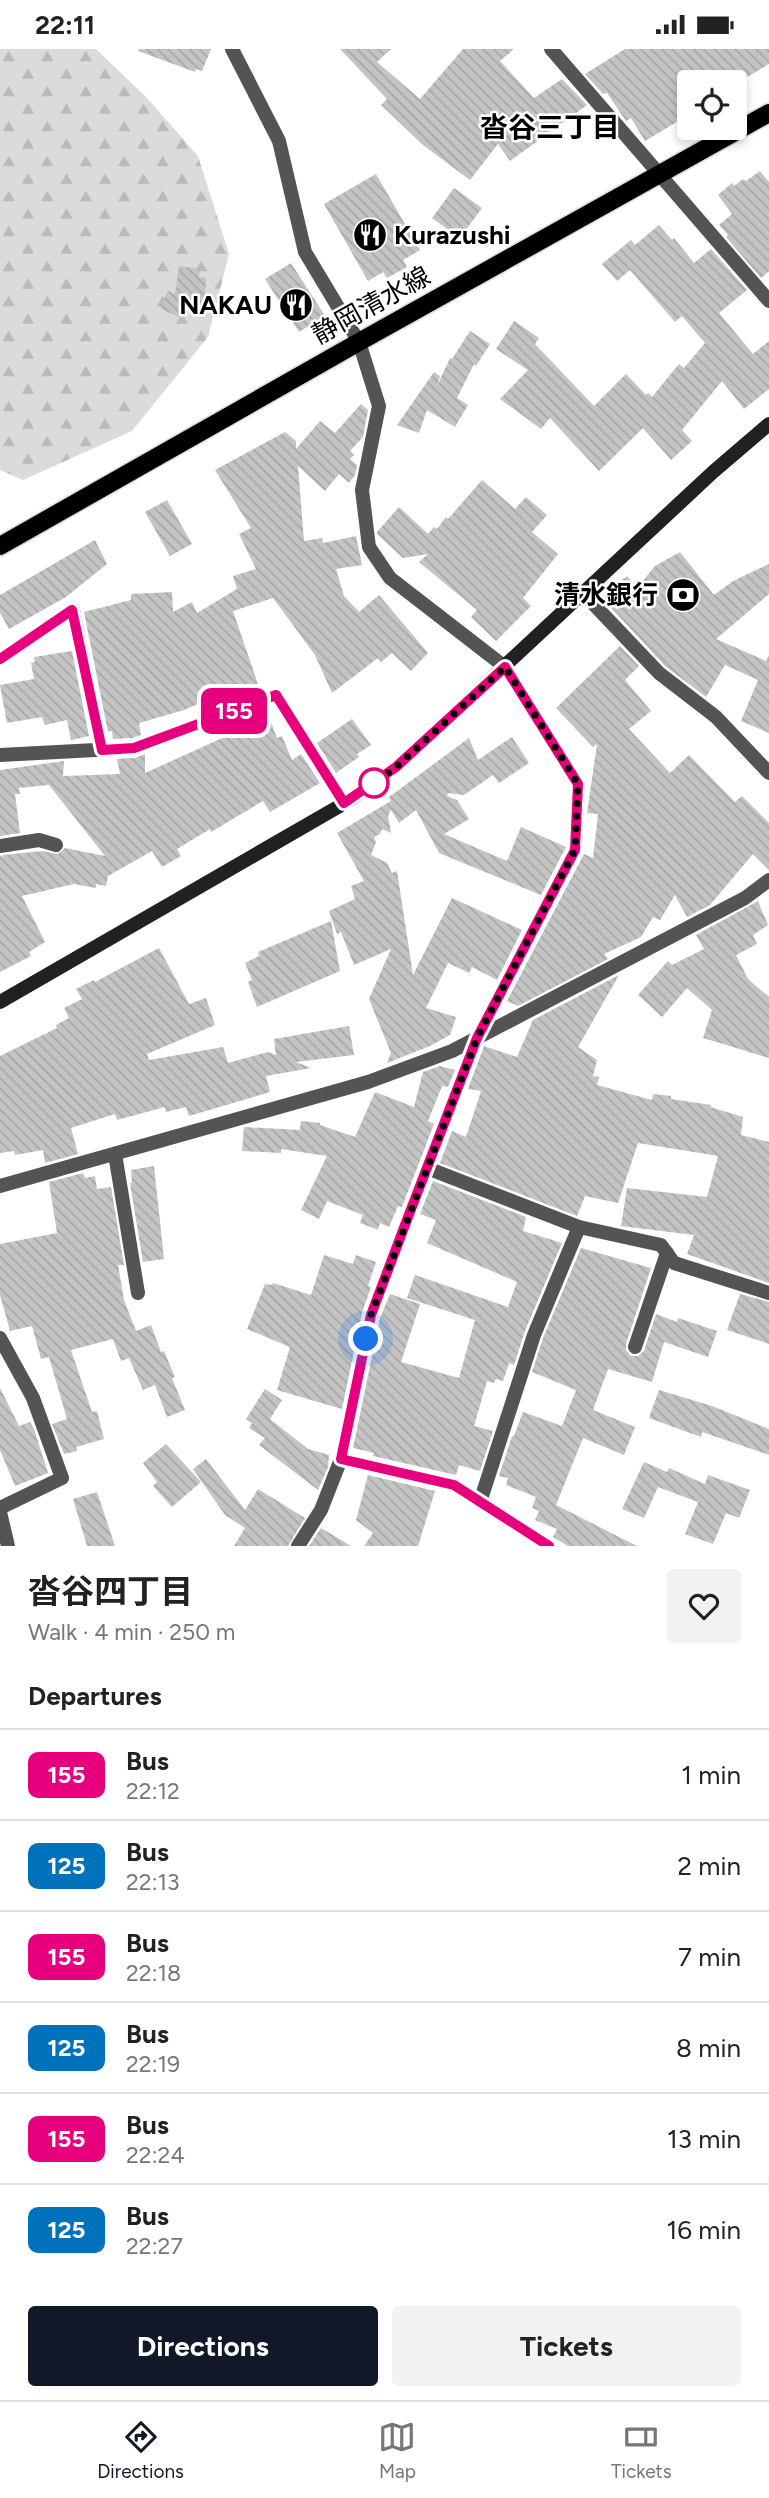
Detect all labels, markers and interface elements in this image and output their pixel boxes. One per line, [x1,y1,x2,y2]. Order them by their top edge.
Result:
text: 22:11 [35,9,95,41]
map controls [677,70,747,140]
button: locate [677,70,747,140]
district label: 沓谷三丁目 [480,110,620,144]
restaurant icon: Kurazushi [351,216,389,254]
place label: Kurazushi [394,219,511,251]
street label: 静岡清水線 [306,259,436,351]
restaurant icon: NAKAU [277,286,315,324]
place label: NAKAU [179,289,272,321]
bank icon: 清水銀行 [664,576,702,614]
place label: 清水銀行 [554,579,658,611]
line badge: 155 [194,688,274,734]
text: 155 [215,696,253,725]
unlabelled marker [359,768,389,798]
your location [348,1321,383,1356]
button: heart [667,1569,741,1643]
text: 沓谷四丁目 [28,1572,193,1611]
text: Walk · 4 min · 250 m [28,1618,235,1646]
text: Departures [28,1680,162,1712]
text: Bus [126,1745,169,1777]
text: 1 min [681,1759,741,1791]
text: 155 [47,1760,86,1789]
text: 22:12 [126,1777,180,1805]
text: Bus [126,1836,169,1868]
text: 2 min [677,1850,741,1882]
text: 125 [48,1851,85,1880]
text: 22:13 [126,1868,180,1896]
text: Bus [126,1927,169,1959]
text: 7 min [678,1941,741,1973]
text: 155 [47,1942,86,1971]
text: 22:18 [126,1959,181,1987]
text: Bus [126,2018,169,2050]
text: 8 min [676,2032,741,2064]
text: 125 [48,2033,85,2062]
text: 22:19 [126,2050,180,2078]
text: Bus [126,2109,169,2141]
text: 13 min [667,2123,741,2155]
text: 155 [47,2124,86,2153]
text: 22:24 [126,2141,185,2169]
text: Bus [126,2200,169,2232]
text: 16 min [666,2214,741,2246]
text: 125 [48,2215,85,2244]
text: 22:27 [126,2232,183,2260]
button: Directions [28,2306,378,2386]
button: Tickets [392,2306,741,2386]
tab: Directions [97,2418,184,2483]
tab: Map [378,2418,416,2483]
tab: Tickets [611,2418,672,2483]

